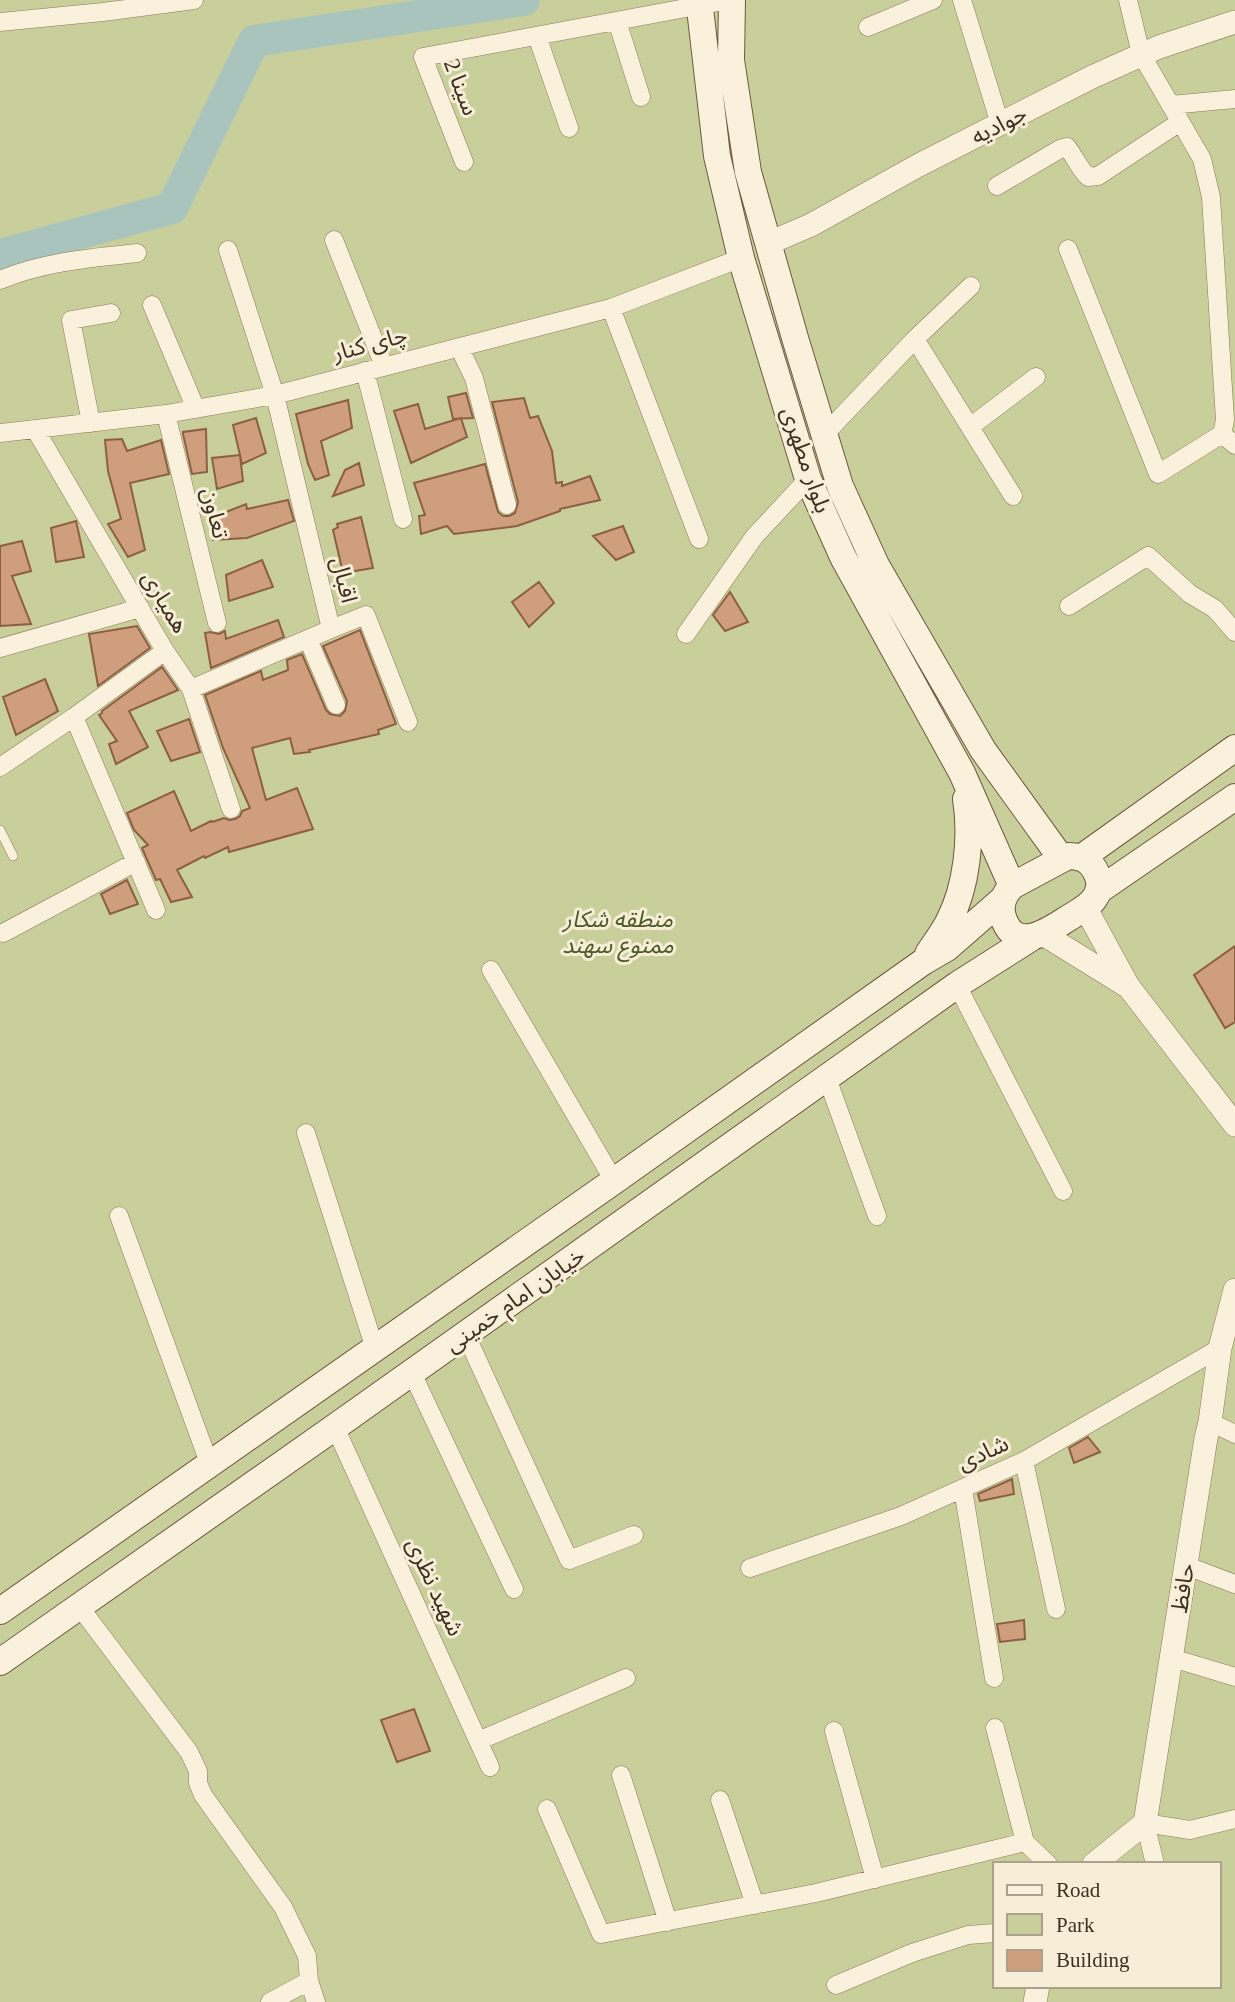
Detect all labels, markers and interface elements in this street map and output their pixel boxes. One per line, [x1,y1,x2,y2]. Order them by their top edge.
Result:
street label: سینا 2 [439,55,483,119]
street label: جوادیه [967,100,1031,150]
street label: چای کنار [329,322,410,368]
street label: بلوار مطهری [775,404,836,517]
street label: تعاون [196,485,233,542]
street label: اقبال [325,554,362,606]
street label: همیاری [136,567,193,638]
park label: منطقه شکار ممنوع سهند [561,907,674,963]
street label: خیابان امام خمینی [440,1243,592,1362]
street label: شادی [954,1430,1012,1476]
street label: شهید نظری [400,1534,469,1640]
street label: حافظ [1167,1562,1199,1614]
legend [993,1862,1221,1988]
text: Road [1056,1878,1101,1902]
text: Park [1056,1913,1095,1937]
text: Building [1056,1948,1130,1972]

